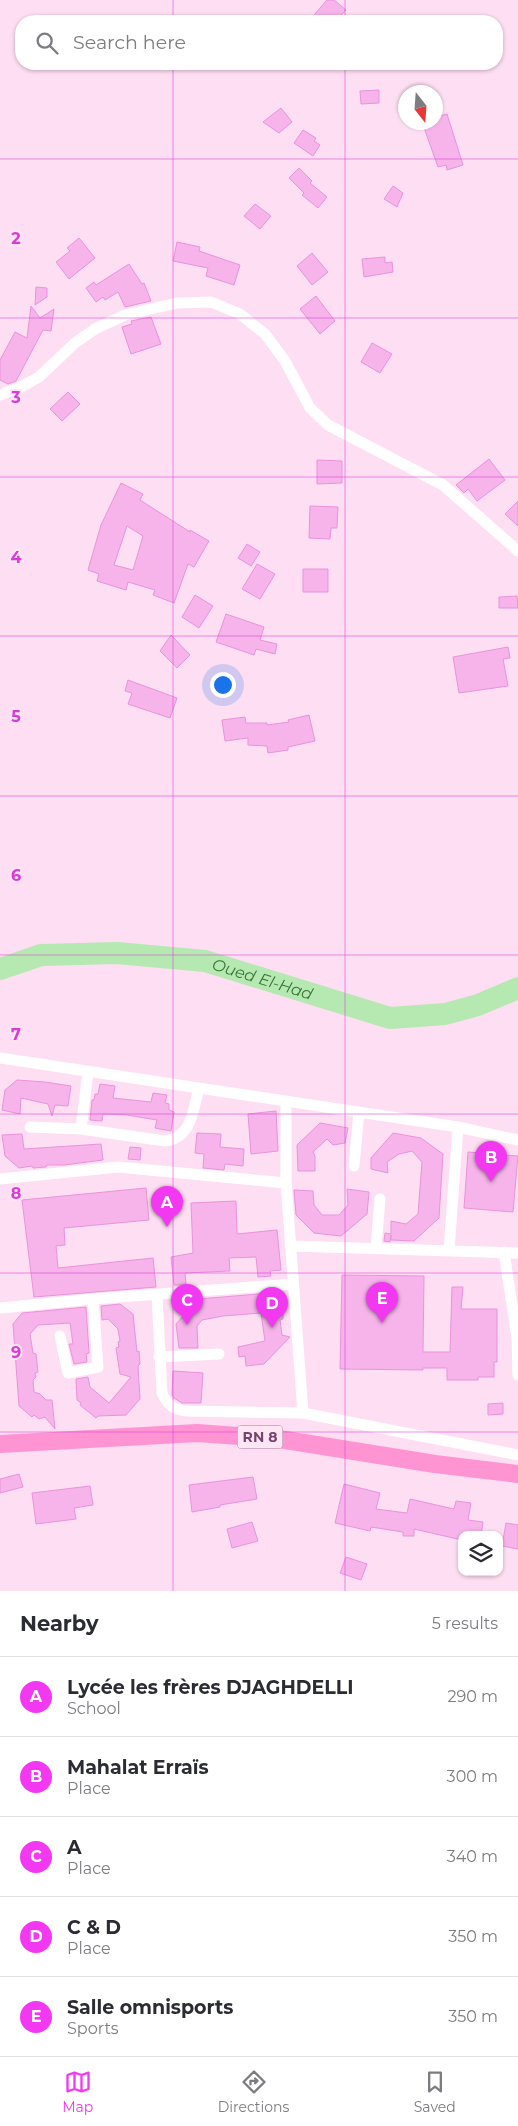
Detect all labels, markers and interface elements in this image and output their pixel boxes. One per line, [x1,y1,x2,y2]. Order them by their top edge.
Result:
search box [15,15,503,70]
icon: search [33,29,61,57]
text: Search here [73,31,186,54]
north arrow [398,85,443,130]
text: 2 [11,229,21,248]
text: 3 [10,388,21,407]
text: 4 [10,548,22,567]
your location [210,672,236,698]
text: 5 [11,707,21,726]
text: 6 [11,866,21,885]
water label: Oued El-Had [210,955,315,1004]
text: 7 [11,1025,21,1044]
pin: B [475,1141,507,1182]
text: 8 [11,1184,21,1203]
pin: A [151,1186,183,1227]
pin: E [366,1282,398,1323]
pin: C [171,1284,203,1325]
pin: D [256,1287,288,1328]
text: 9 [11,1343,21,1362]
road number: RN 8 [238,1425,282,1448]
map controls [458,1531,503,1576]
button: layers [458,1531,503,1576]
text: Nearby [20,1611,99,1636]
text: 5 results [432,1614,498,1633]
text: Lycée les frères DJAGHDELLI [67,1676,353,1699]
text: A [30,1687,42,1706]
text: 290 m [447,1687,498,1706]
text: School [67,1699,121,1718]
text: Mahalat Erraïs [67,1756,209,1779]
text: B [30,1767,42,1786]
text: 300 m [447,1767,498,1786]
text: Place [67,1779,111,1798]
text: A [67,1836,82,1859]
text: C [30,1847,42,1866]
text: 340 m [447,1847,498,1866]
text: Place [67,1859,111,1878]
text: C & D [67,1916,121,1939]
text: D [29,1927,43,1946]
text: 350 m [448,1927,498,1946]
text: Place [67,1939,111,1958]
text: Salle omnisports [67,1996,233,2019]
text: E [31,2007,41,2026]
text: 350 m [448,2007,498,2026]
text: Sports [67,2019,119,2038]
tab: Map [62,2068,93,2116]
tab: Directions [218,2068,289,2116]
tab: Saved [414,2068,456,2116]

